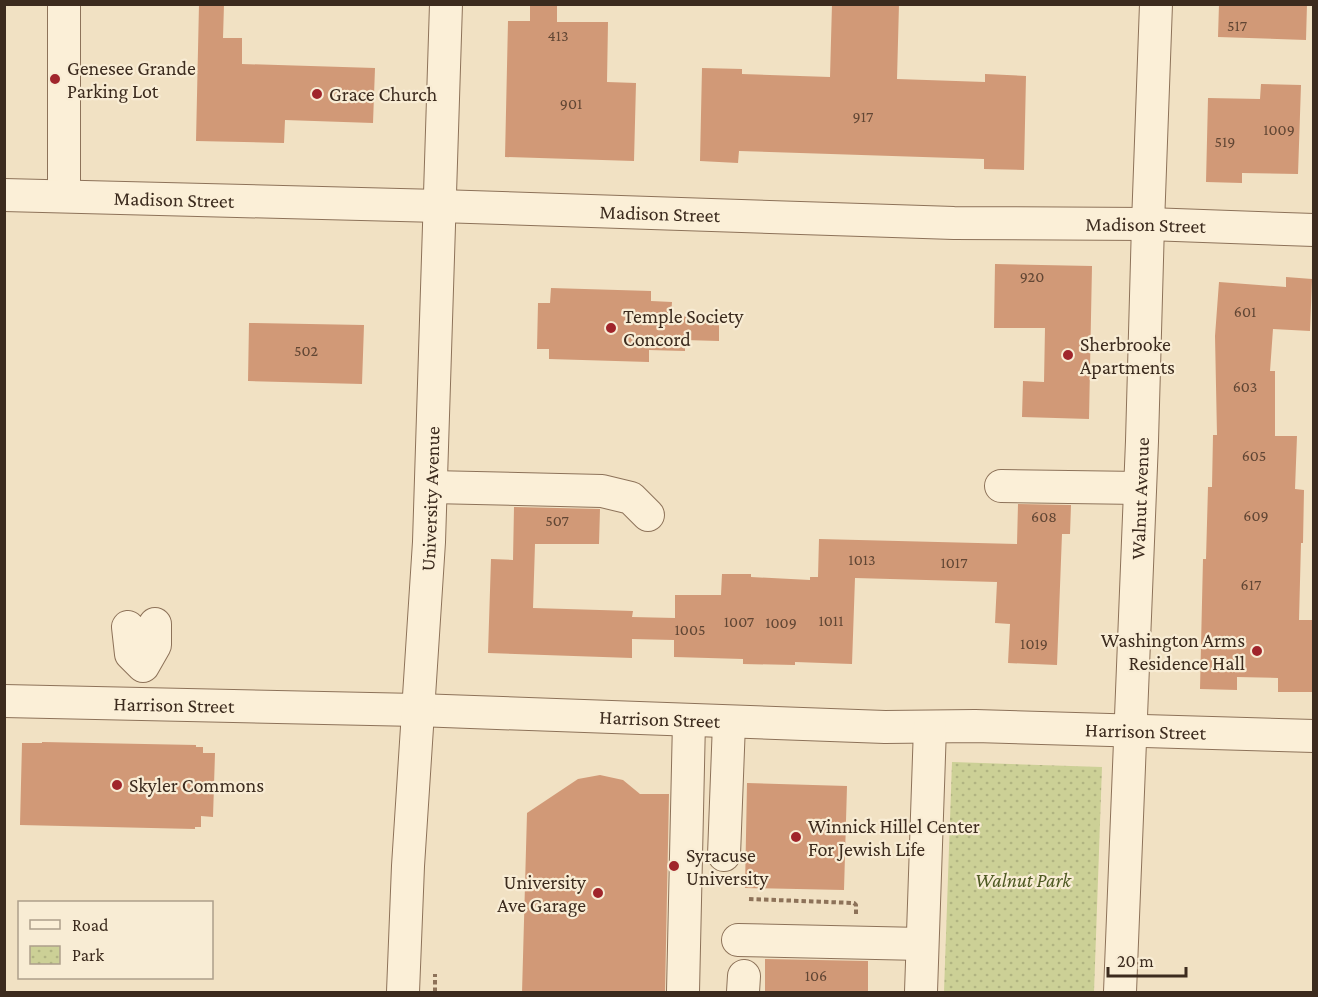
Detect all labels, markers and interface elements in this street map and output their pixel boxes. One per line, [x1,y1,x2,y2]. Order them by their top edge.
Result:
house number: 517 [1227,17,1248,34]
house number: 413 [547,27,569,44]
place label: Genesee Grande Parking Lot [67,57,196,103]
marker: Genesee Grande Parking Lot [48,72,62,86]
place label: Grace Church [329,83,437,105]
marker: Grace Church [310,87,324,101]
house number: 901 [560,95,582,112]
house number: 917 [853,108,874,125]
house number: 1009 [1263,121,1295,138]
house number: 519 [1215,133,1235,150]
street label: Madison Street [113,187,235,212]
street label: Madison Street [599,200,721,226]
street label: Madison Street [1085,213,1207,237]
house number: 920 [1020,268,1044,285]
house number: 601 [1234,303,1256,320]
place label: Temple Society Concord [623,305,744,350]
marker: Temple Society Concord [604,321,618,335]
place label: Sherbrooke Apartments [1080,333,1175,379]
house number: 502 [294,342,318,359]
marker: Sherbrooke Apartments [1061,348,1075,362]
house number: 603 [1233,378,1257,395]
street label: University Avenue [416,426,444,572]
street label: Walnut Avenue [1126,436,1153,560]
house number: 605 [1242,447,1266,464]
house number: 609 [1243,507,1269,524]
house number: 608 [1031,508,1057,525]
house number: 507 [545,512,569,529]
house number: 1013 [848,551,876,568]
house number: 1017 [940,554,968,571]
house number: 617 [1241,576,1262,593]
house number: 1011 [819,612,843,629]
house number: 1007 [724,613,755,630]
house number: 1009 [765,614,797,631]
house number: 1005 [675,621,705,638]
place label: Washington Arms Residence Hall [1101,629,1245,674]
house number: 1019 [1020,635,1048,652]
marker: Washington Arms Residence Hall [1250,644,1264,658]
street label: Harrison Street [113,692,235,717]
street label: Harrison Street [599,706,721,732]
street label: Harrison Street [1085,718,1207,744]
place label: Skyler Commons [129,774,264,797]
marker: Skyler Commons [110,778,124,792]
place label: Winnick Hillel Center For Jewish Life [808,815,980,861]
marker: Winnick Hillel Center For Jewish Life [789,830,803,844]
place label: Syracuse University [686,844,769,890]
marker: Syracuse University [667,859,681,873]
park label: Walnut Park [975,869,1072,891]
place label: University Ave Garage [497,871,587,917]
marker: University Ave Garage [591,886,605,900]
legend [18,901,213,979]
text: Road [72,915,109,935]
scale bar [1108,940,1186,978]
text: Park [72,945,104,965]
text: 20 m [1117,951,1154,971]
house number: 106 [805,967,827,984]

